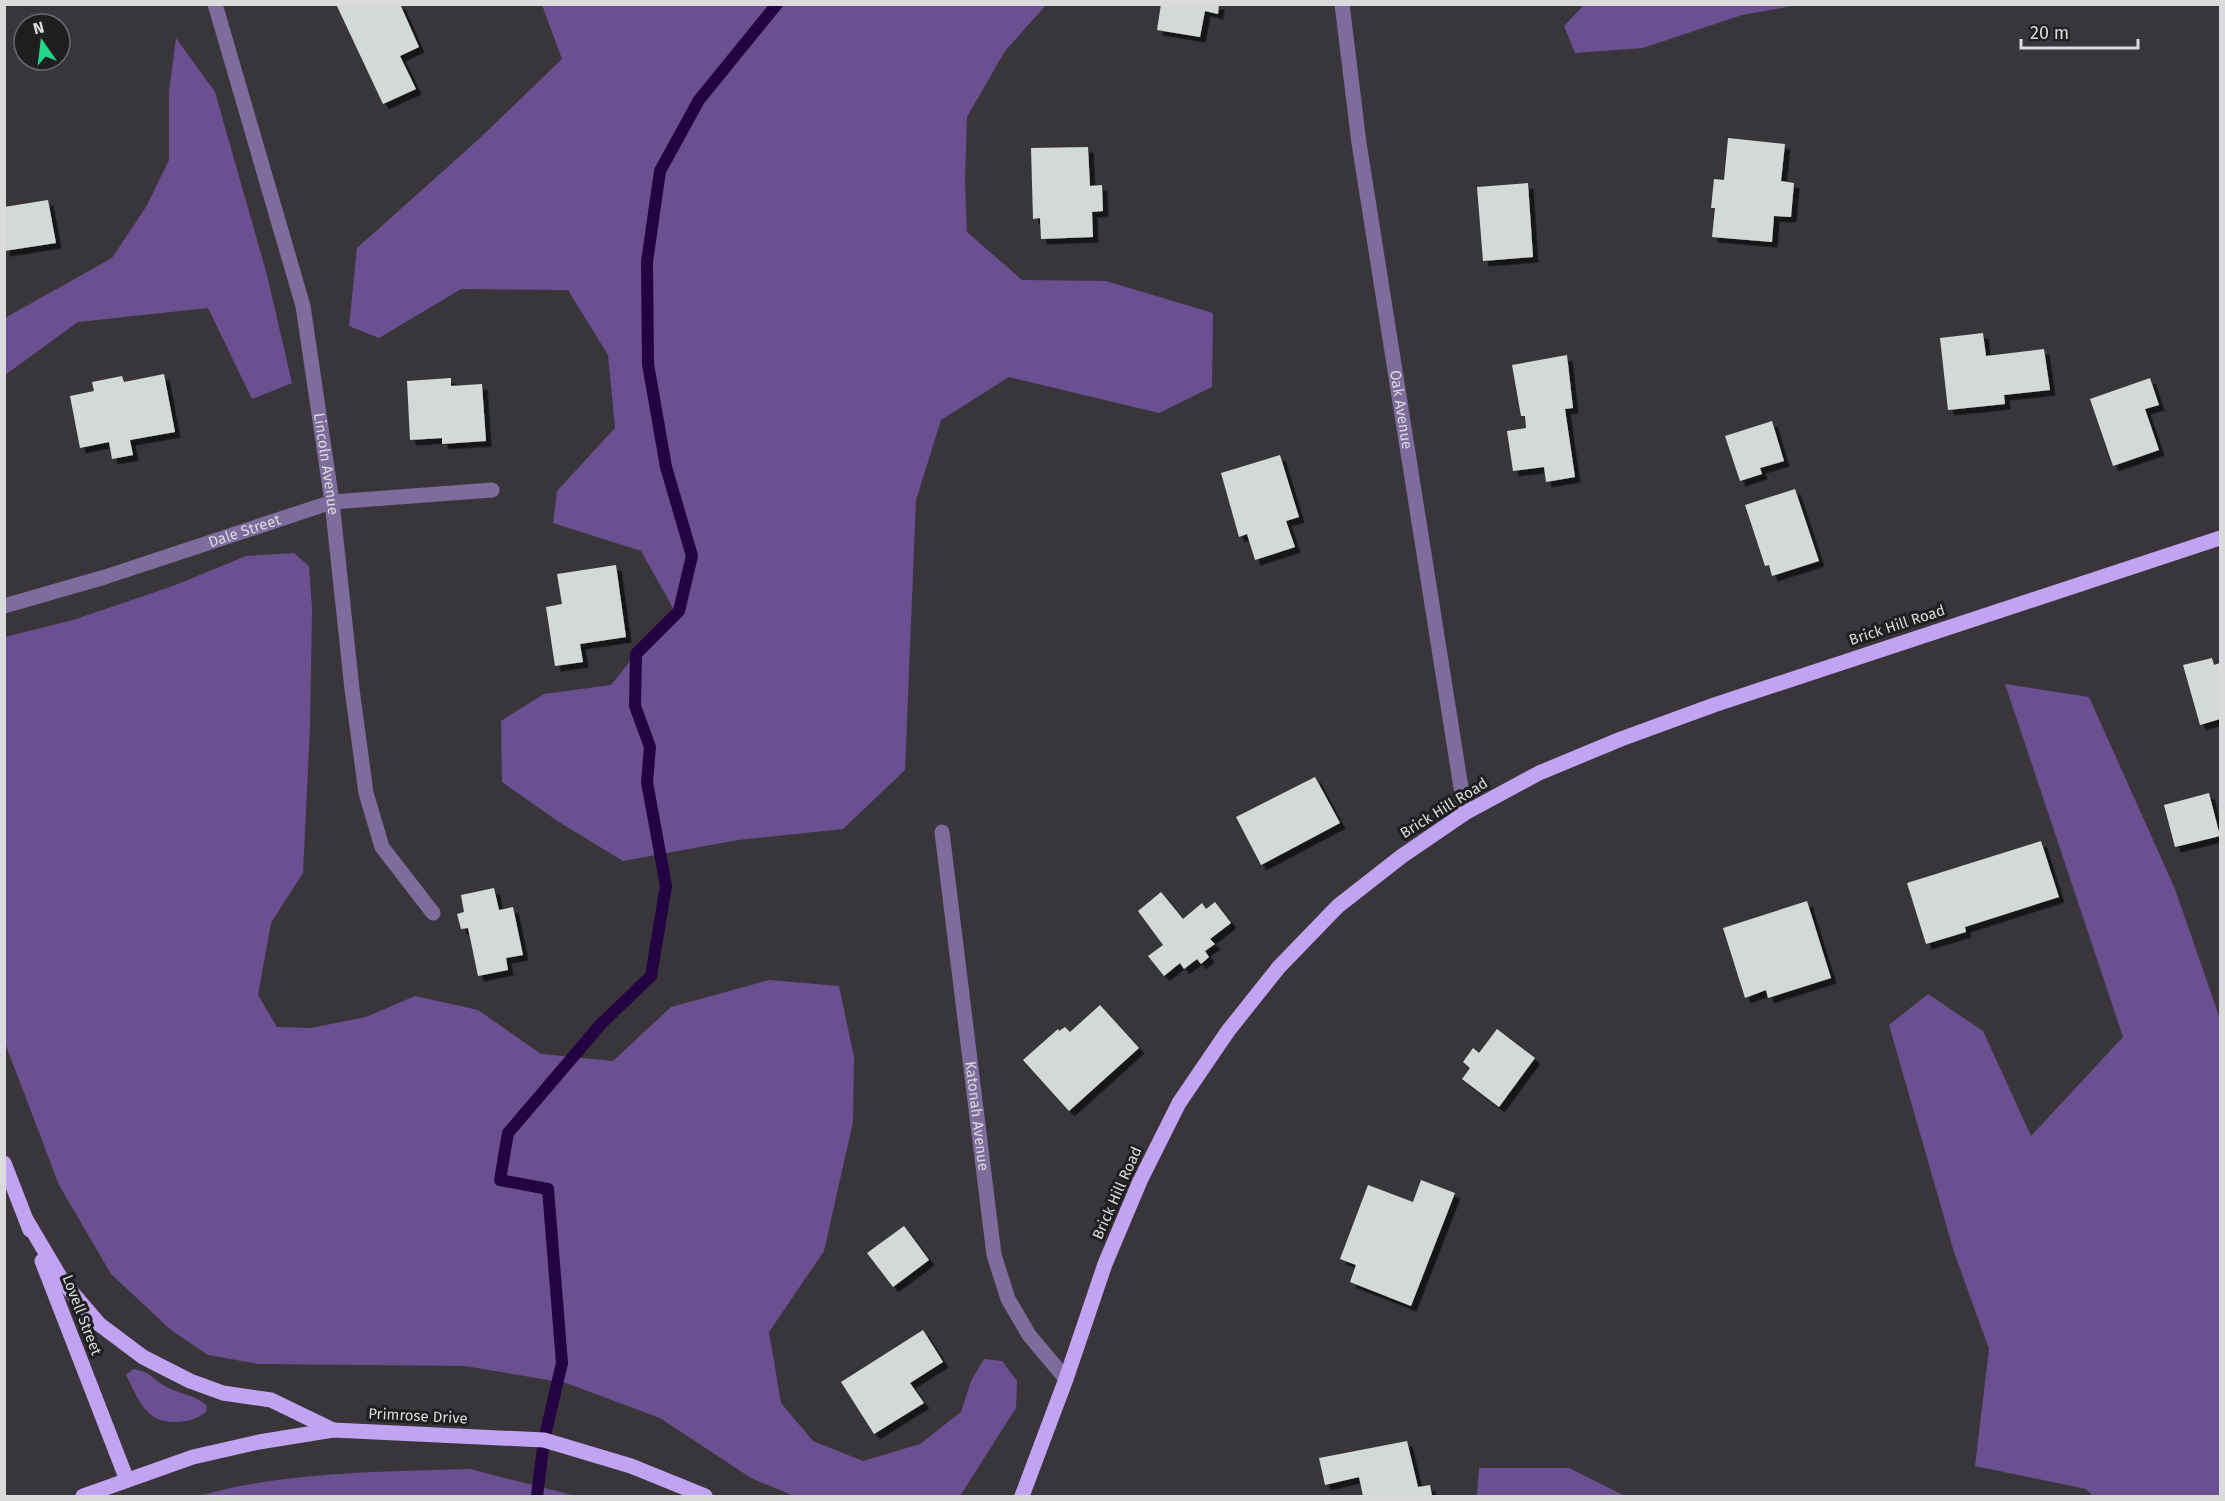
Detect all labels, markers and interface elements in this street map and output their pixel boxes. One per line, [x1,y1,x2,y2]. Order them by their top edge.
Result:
north arrow [12,12,72,72]
scale bar [2021,12,2138,50]
text: N [31,17,46,38]
text: 20 m [2030,22,2069,44]
street label: Oak Avenue [1386,369,1416,451]
street label: Lincoln Avenue [310,411,342,516]
street label: Dale Street [206,510,283,551]
street label: Brick Hill Road [1847,601,1947,649]
street label: Brick Hill Road [1397,774,1491,842]
street label: Katonah Avenue [961,1060,993,1172]
street label: Brick Hill Road [1088,1144,1146,1242]
street label: Lovell Street [58,1272,106,1358]
street label: Primrose Drive [368,1404,468,1428]

